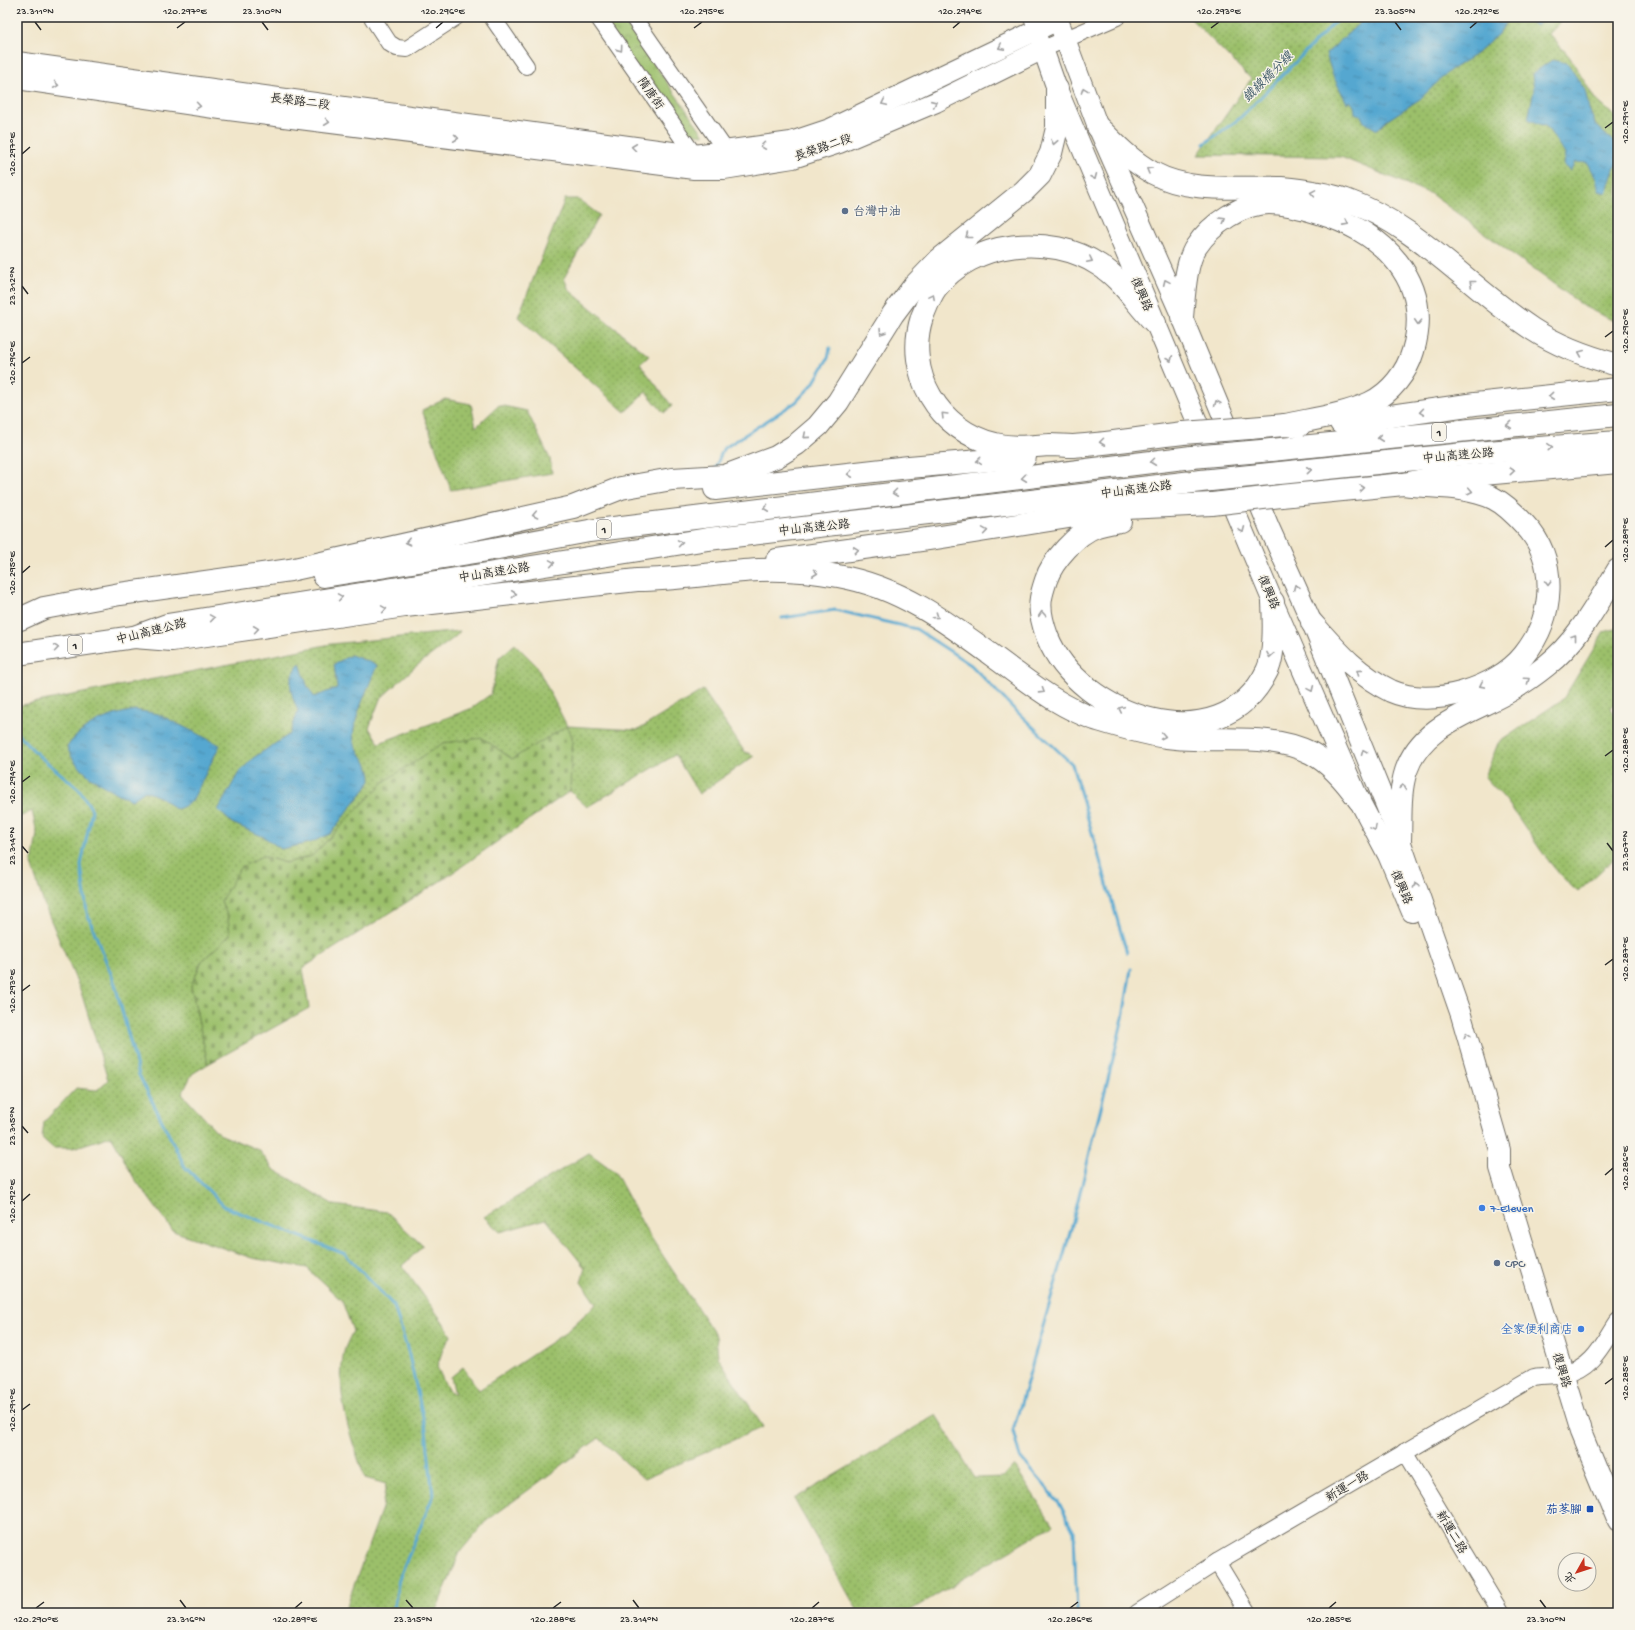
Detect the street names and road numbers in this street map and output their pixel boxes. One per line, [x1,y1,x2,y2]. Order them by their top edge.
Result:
street label: 隋唐街 [633,75,666,113]
street label: 長榮路二段 [269,91,331,114]
street label: 長榮路二段 [793,132,854,165]
street label: 復興路 [1127,275,1155,314]
road number: 1 [1432,423,1446,441]
street label: 中山高速公路 [1422,445,1495,467]
street label: 中山高速公路 [1099,478,1173,502]
street label: 中山高速公路 [777,516,851,540]
road number: 1 [597,520,611,538]
street label: 中山高速公路 [457,559,531,587]
street label: 復興路 [1254,573,1282,612]
street label: 中山高速公路 [114,615,188,648]
road number: 1 [68,636,82,654]
street label: 復興路 [1387,868,1415,907]
street label: 復興路 [1548,1351,1573,1390]
street label: 新運一路 [1323,1468,1372,1506]
street label: 新運二路 [1432,1508,1470,1557]

